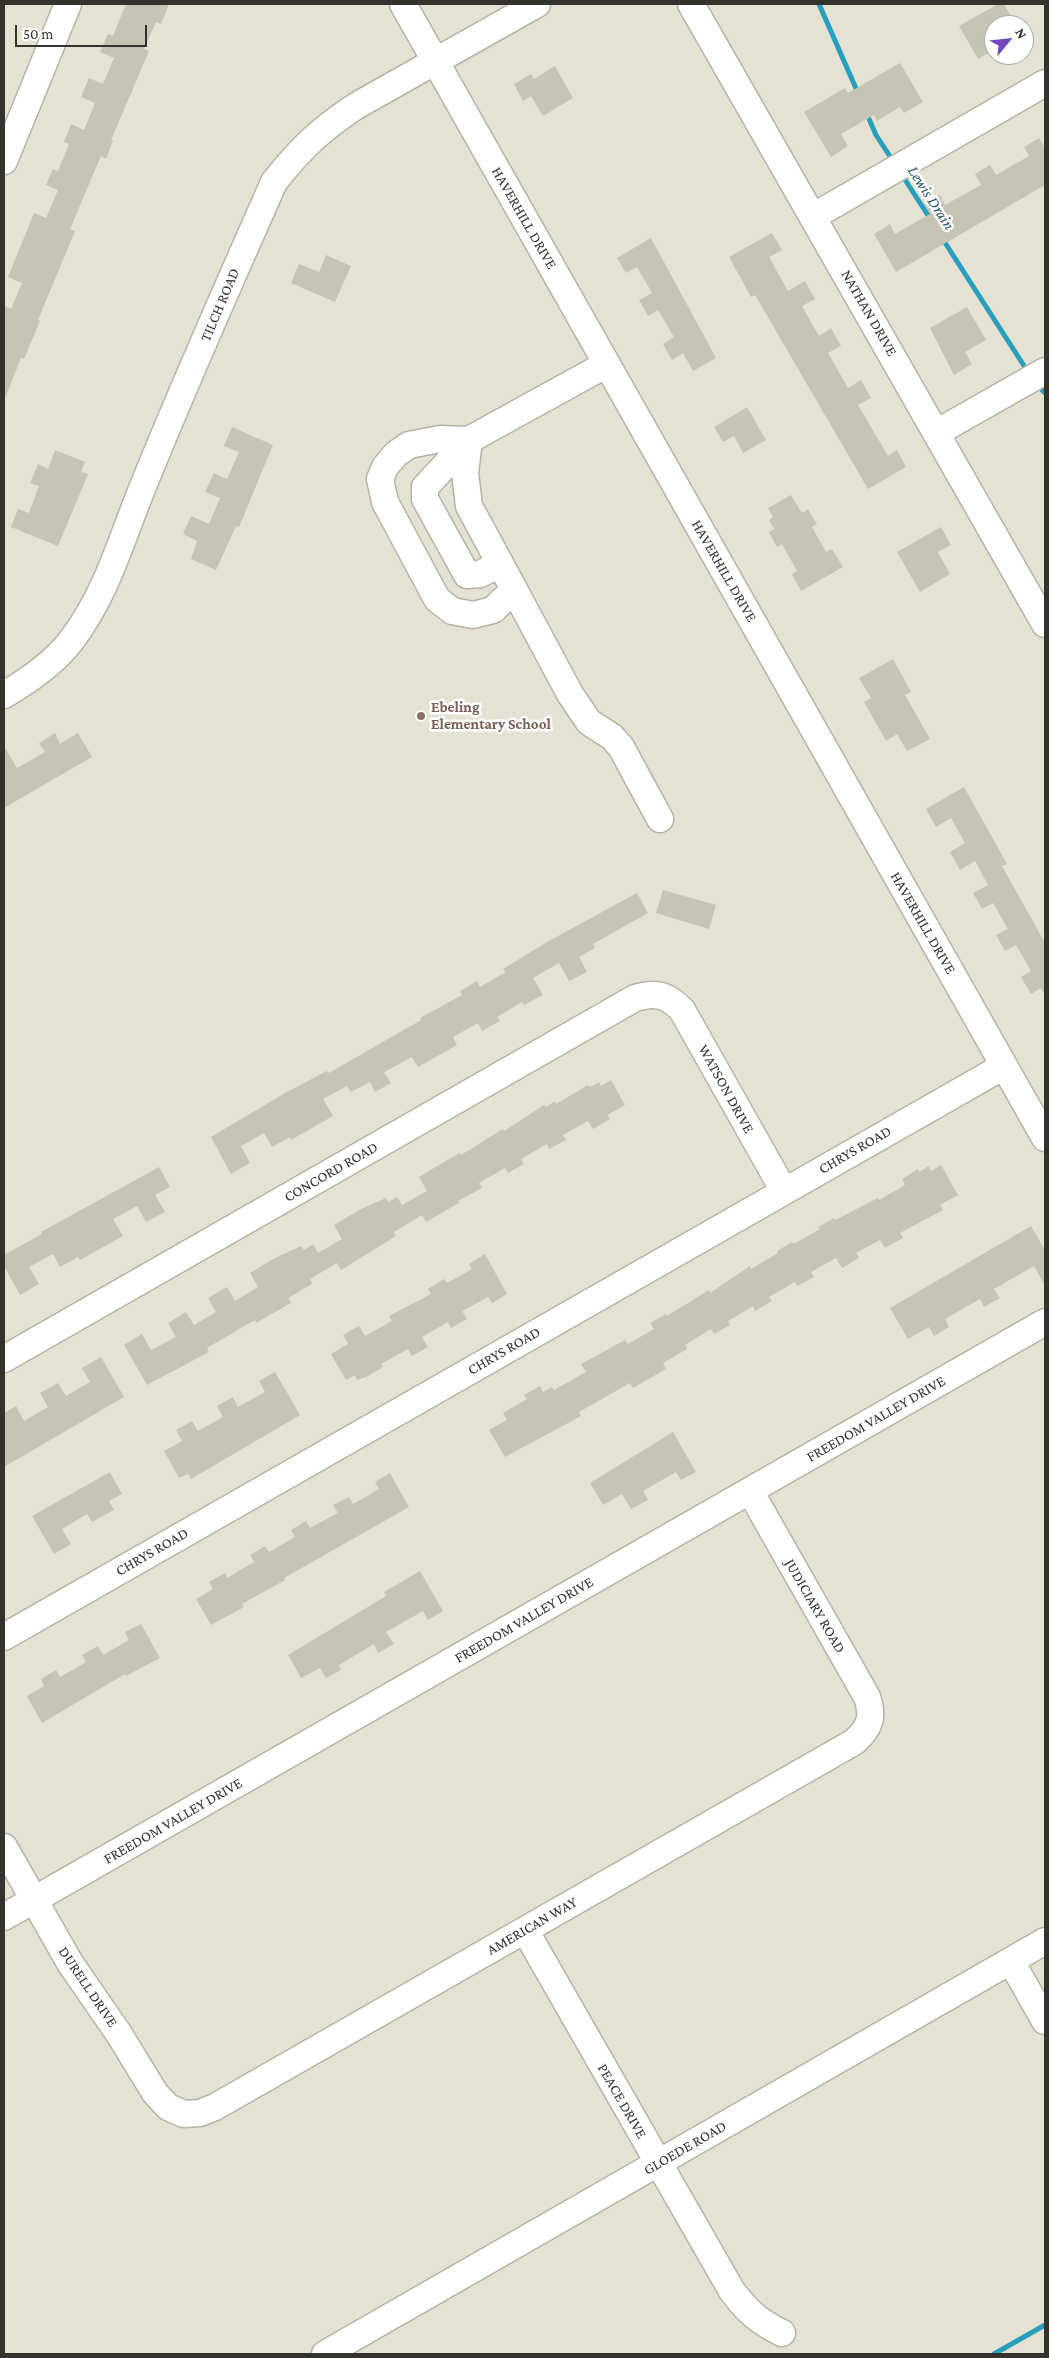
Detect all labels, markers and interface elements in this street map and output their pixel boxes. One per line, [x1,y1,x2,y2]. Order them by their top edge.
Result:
scale bar [18,15,150,47]
north arrow [984,15,1034,65]
text: N [1012,25,1031,41]
text: 50 m [23,26,53,42]
water label: Lewis Drain [903,162,959,234]
street label: HAVERHILL DRIVE [487,164,561,272]
street label: TILCH ROAD [196,265,244,345]
street label: NATHAN DRIVE [837,267,901,359]
street label: HAVERHILL DRIVE [687,517,761,625]
place label: Ebeling Elementary School [431,698,551,733]
marker: Ebeling Elementary School [415,710,427,722]
street label: HAVERHILL DRIVE [886,869,960,977]
street label: WATSON DRIVE [694,1041,758,1137]
street label: CHRYS ROAD [815,1122,895,1178]
street label: CONCORD ROAD [281,1138,381,1206]
street label: CHRYS ROAD [464,1323,544,1379]
street label: FREEDOM VALLEY DRIVE [804,1372,948,1466]
street label: CHRYS ROAD [112,1524,192,1580]
street label: JUDICIARY ROAD [781,1556,849,1656]
street label: FREEDOM VALLEY DRIVE [452,1573,596,1667]
street label: FREEDOM VALLEY DRIVE [101,1774,245,1868]
street label: AMERICAN WAY [484,1893,580,1959]
street label: DURELL DRIVE [54,1943,122,2031]
street label: PEACE DRIVE [593,2060,651,2142]
street label: GLOEDE ROAD [640,2117,730,2179]

